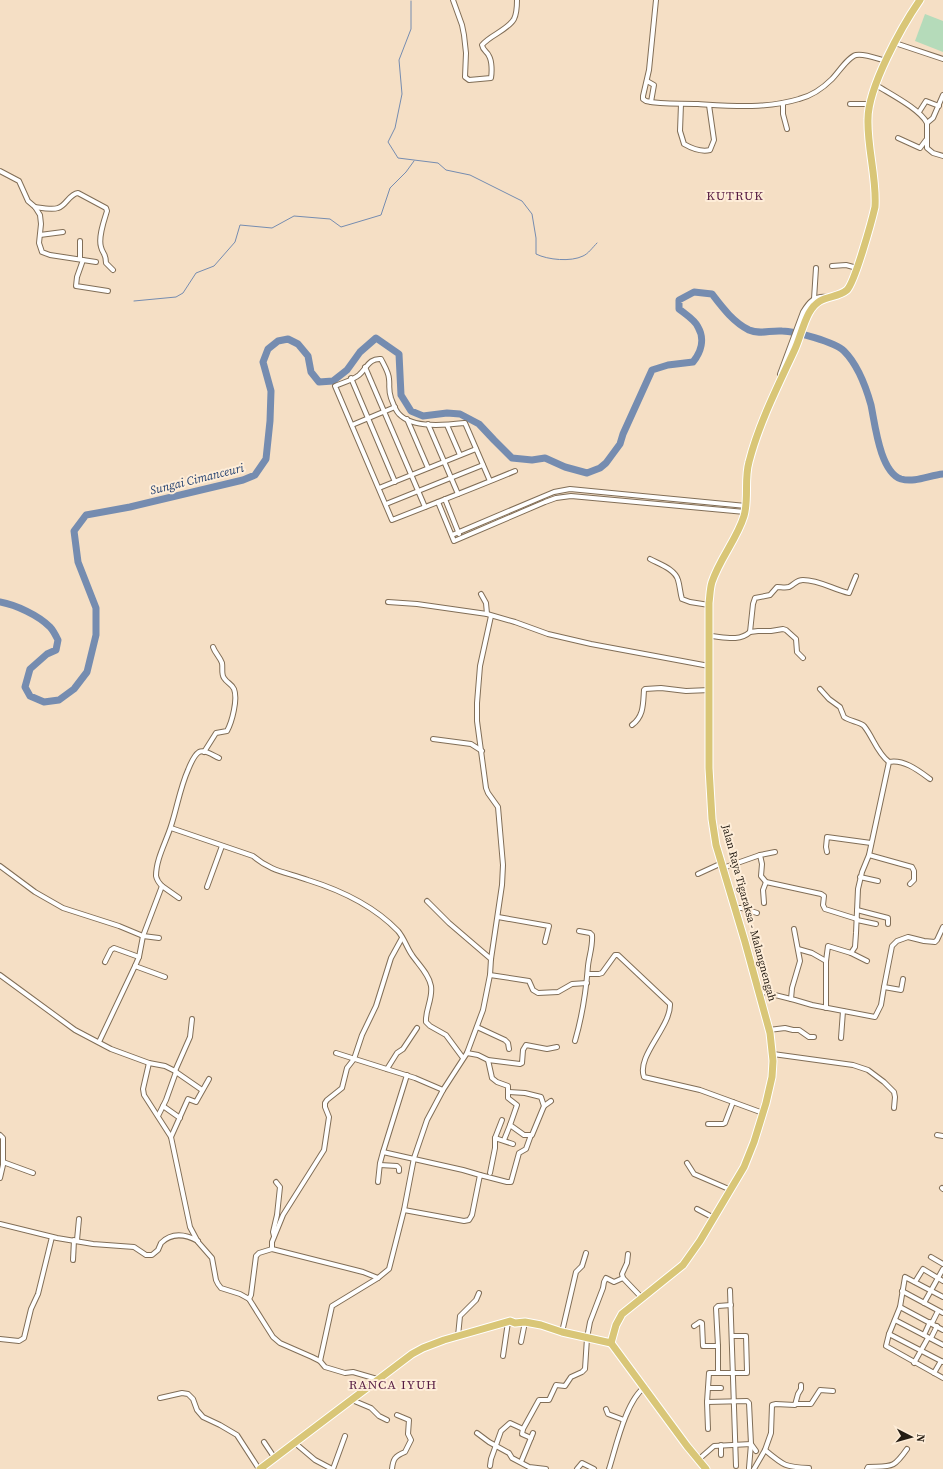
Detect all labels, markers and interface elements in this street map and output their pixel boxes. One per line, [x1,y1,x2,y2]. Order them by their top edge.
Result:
district label: KUTRUK [706,187,764,204]
water label: Sungai Cimanceuri [148,460,246,498]
street label: Jalan Raya Tigaraksa - Malangnengah [718,822,780,1003]
district label: RANCA IYUH [349,1376,437,1393]
north arrow [891,1417,931,1457]
text: N [913,1433,928,1443]

